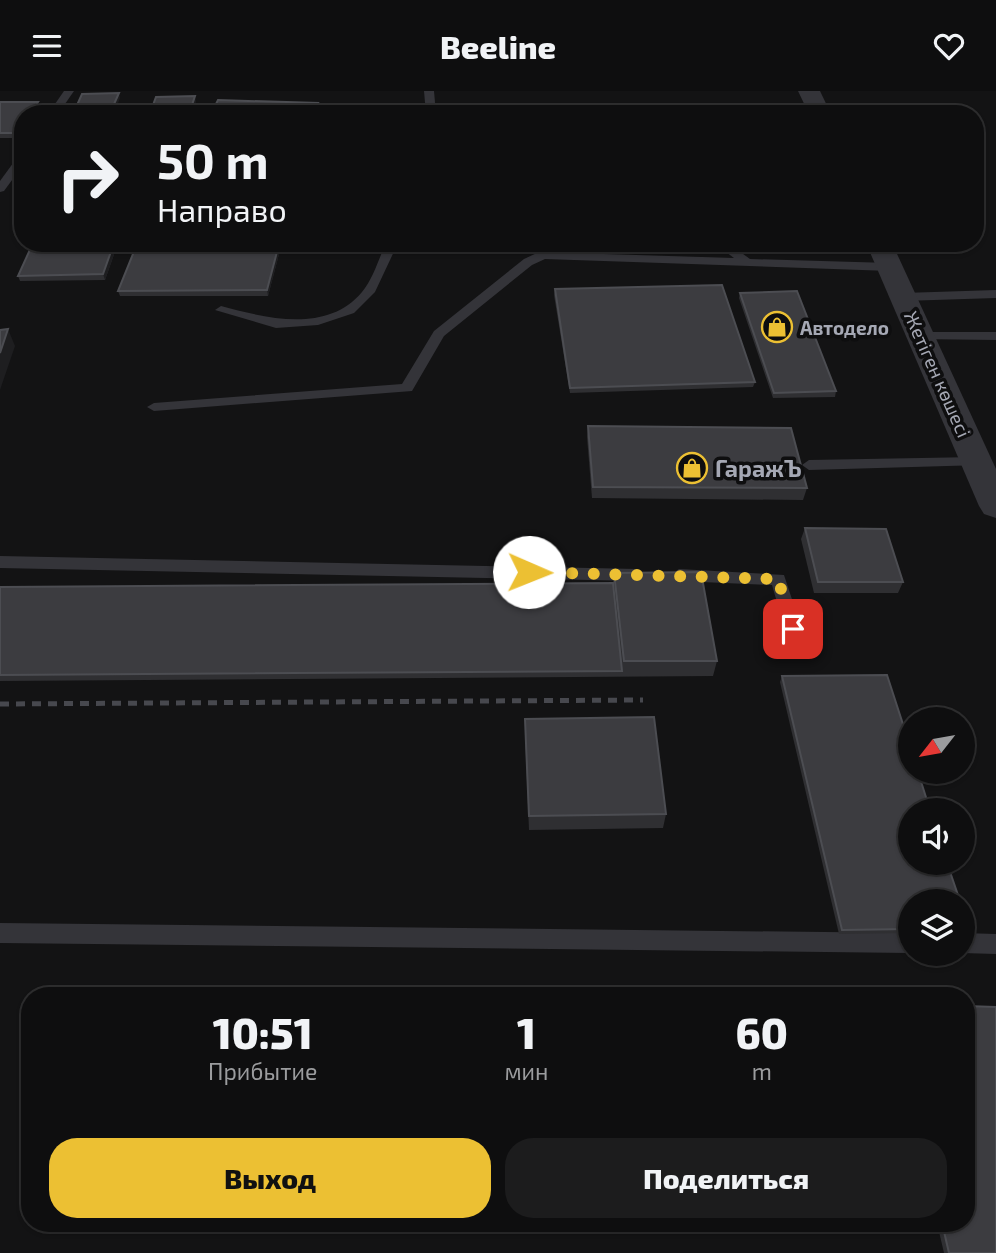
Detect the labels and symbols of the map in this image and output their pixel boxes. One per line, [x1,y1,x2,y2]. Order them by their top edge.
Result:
street label: Жетіген көшесі [900,307,976,441]
shop icon: Автодело [760,310,794,344]
place label: Автодело [800,316,889,339]
shop icon: ГаражЪ [675,451,709,485]
place label: ГаражЪ [715,454,802,482]
position arrow [492,535,566,609]
pin [763,599,823,659]
north arrow [898,707,975,784]

